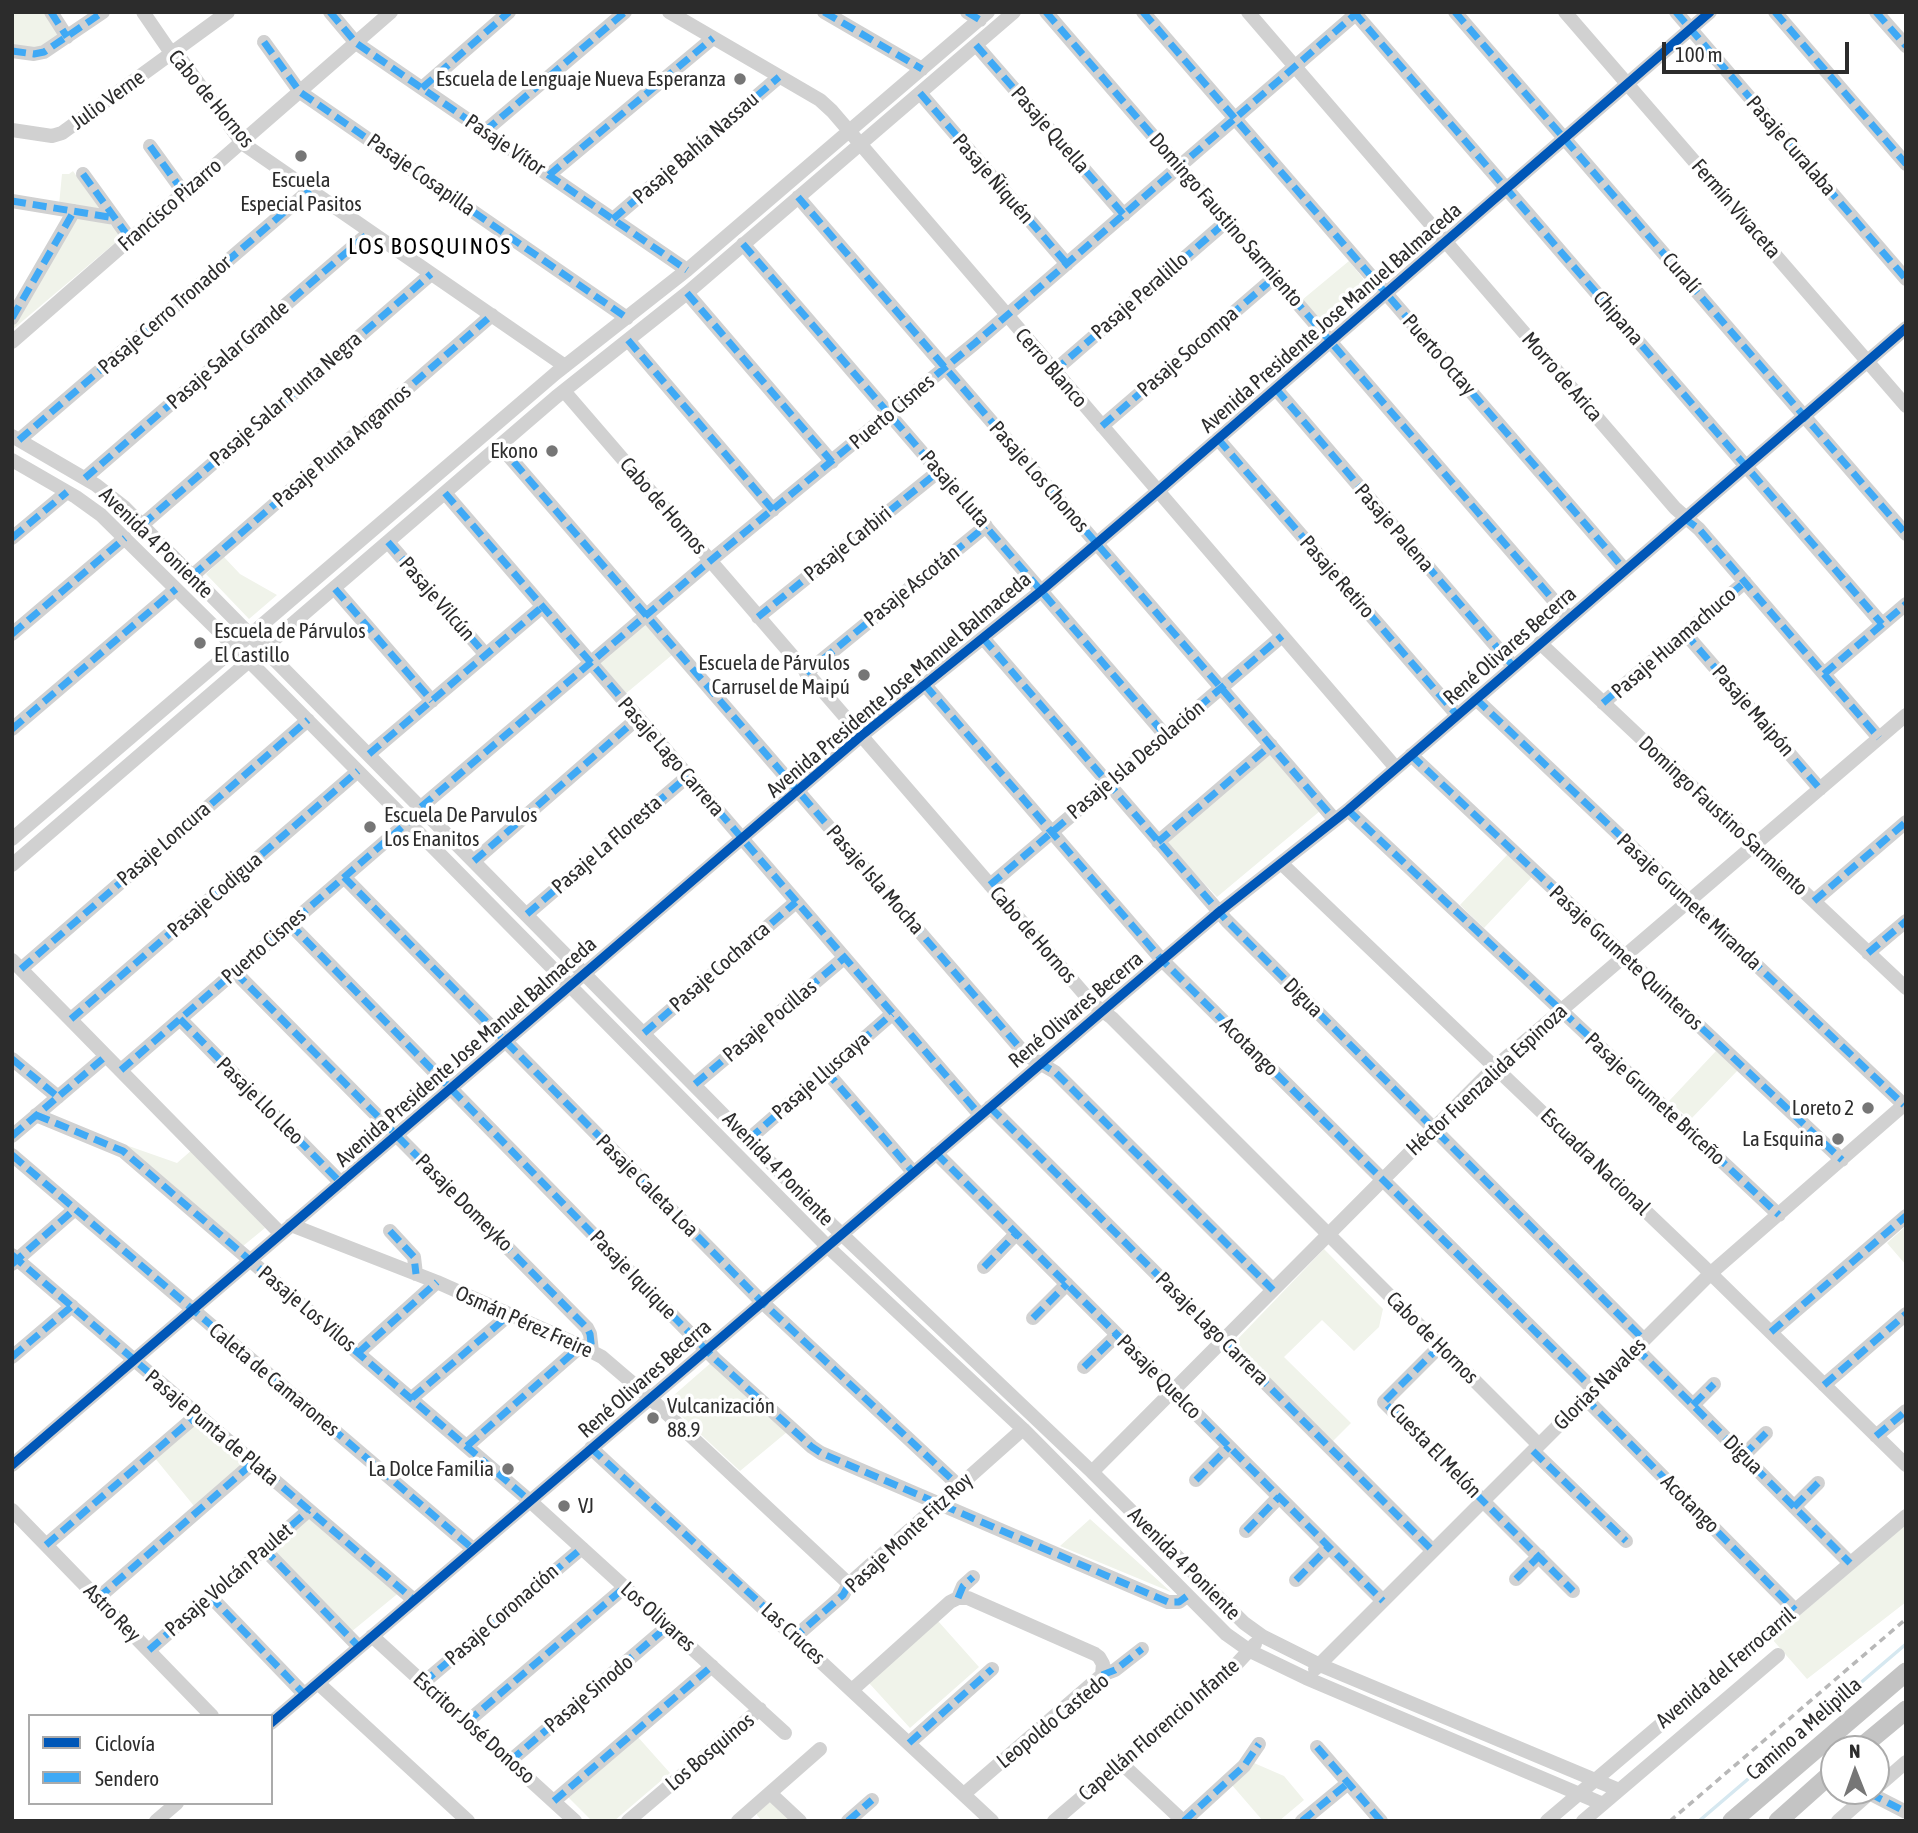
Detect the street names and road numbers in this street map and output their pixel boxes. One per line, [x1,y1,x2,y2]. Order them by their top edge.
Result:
street label: Cabo de Hornos [163,45,259,153]
street label: Julio Verne [66,65,150,135]
street label: Pasaje Quella [1005,81,1095,179]
street label: Pasaje Bahía Nassau [628,87,764,209]
street label: Pasaje Curalaba [1741,91,1841,201]
street label: Pasaje Vítor [460,109,550,181]
street label: Pasaje Cosapilla [362,128,480,222]
street label: Domingo Faustino Sarmiento [1144,128,1308,312]
street label: Pasaje Ñiquén [947,129,1039,229]
street label: Francisco Pizarro [113,153,227,257]
street label: Fermín Vivaceta [1686,154,1786,264]
street label: Avenida Presidente Jose Manuel Balmaceda [1195,198,1467,438]
street label: Pasaje Peralillo [1086,247,1194,345]
street label: Curalí [1657,248,1705,298]
street label: Pasaje Cerro Tronador [93,250,237,380]
street label: Chipana [1587,286,1649,350]
street label: Pasaje Salar Grande [162,295,294,415]
street label: Pasaje Socompa [1132,301,1244,403]
street label: Puerto Octay [1397,309,1481,401]
street label: Cerro Blanco [1010,323,1092,413]
street label: Pasaje Salar Punta Negra [205,326,367,472]
street label: Morro de Arica [1516,327,1608,427]
street label: Puerto Cisnes [844,369,940,455]
street label: Pasaje Punta Angamos [268,379,416,513]
street label: Pasaje Los Chonos [984,416,1094,538]
street label: Pasaje Lluta [915,445,995,533]
street label: Cabo de Hornos [614,452,712,560]
street label: Pasaje Palena [1349,479,1439,577]
street label: Avenida 4 Poniente [94,482,218,604]
street label: Pasaje Carbiri [799,501,897,587]
street label: Pasaje Retiro [1294,531,1380,623]
street label: Pasaje Ascotán [859,540,965,632]
street label: Pasaje Vilcún [394,552,480,646]
street label: Avenida Presidente Jose Manuel Balmaceda [762,567,1036,803]
street label: René Olivares Becerra [1438,581,1582,711]
street label: Pasaje Huamachuco [1607,582,1741,704]
street label: Pasaje Maipón [1707,660,1799,762]
street label: Pasaje Lago Carrera [612,692,730,822]
street label: Pasaje Isla Desolación [1062,695,1210,825]
street label: Domingo Faustino Sarmiento [1633,731,1813,901]
street label: Pasaje La Floresta [547,790,667,900]
street label: Pasaje Loncura [112,797,216,891]
street label: Pasaje Isla Mocha [821,820,929,940]
street label: Pasaje Grumete Miranda [1611,828,1767,976]
street label: Pasaje Codigua [163,847,267,943]
street label: Pasaje Grumete Quinteros [1544,880,1708,1036]
street label: Cabo de Hornos [984,881,1082,989]
street label: Puerto Cisnes [217,903,311,989]
street label: Pasaje Cocharca [665,917,775,1017]
street label: Avenida Presidente Jose Manuel Balmaceda [330,932,602,1172]
street label: René Olivares Becerra [1004,946,1148,1074]
street label: Digua [1278,973,1328,1023]
street label: Pasaje Pocillas [718,974,822,1068]
street label: Héctor Fuenzalida Espinoza [1401,999,1573,1161]
street label: Acotango [1214,1012,1284,1082]
street label: Pasaje Lluscaya [767,1027,875,1125]
street label: Pasaje Grumete Briceño [1580,1027,1730,1171]
street label: Pasaje Llo Lleo [211,1052,309,1150]
street label: Escuadra Nacional [1535,1103,1655,1221]
street label: Avenida 4 Poniente [717,1107,839,1231]
street label: Pasaje Caleta Loa [590,1129,704,1243]
street label: Pasaje Domeyko [410,1149,518,1257]
street label: Pasaje Iquique [584,1225,682,1325]
street label: Pasaje Los Vilos [253,1261,361,1357]
street label: Pasaje Lago Carrera [1150,1267,1274,1391]
street label: Osmán Pérez Freire [451,1280,597,1364]
street label: Cabo de Hornos [1381,1287,1483,1389]
street label: René Olivares Becerra [573,1314,717,1444]
street label: Caleta de Camarones [204,1318,344,1442]
street label: Pasaje Quelco [1112,1330,1206,1424]
street label: Glorias Navales [1549,1333,1651,1435]
street label: Pasaje Punta de Plata [140,1365,284,1491]
street label: Cuesta El Melón [1384,1398,1486,1504]
street label: Digua [1718,1430,1768,1480]
street label: Pasaje Monte Fitz Roy [840,1468,978,1598]
street label: Acotango [1655,1469,1725,1539]
street label: Avenida 4 Poniente [1123,1503,1245,1625]
street label: Pasaje Volcán Paulet [160,1518,298,1642]
street label: Pasaje Coronación [440,1559,564,1671]
street label: Los Olivares [615,1577,701,1657]
street label: Astro Rey [78,1579,146,1647]
street label: Las Cruces [756,1598,830,1670]
street label: Avenida del Ferrocarril [1651,1602,1801,1734]
street label: Pasaje Sinodo [540,1650,638,1738]
street label: Capellán Florencio Infante [1074,1653,1244,1807]
street label: Escritor José Donoso [408,1667,540,1789]
street label: Leopoldo Castedo [992,1668,1114,1774]
street label: Camino a Melipilla [1741,1672,1867,1786]
street label: Los Bosquinos [661,1708,759,1796]

